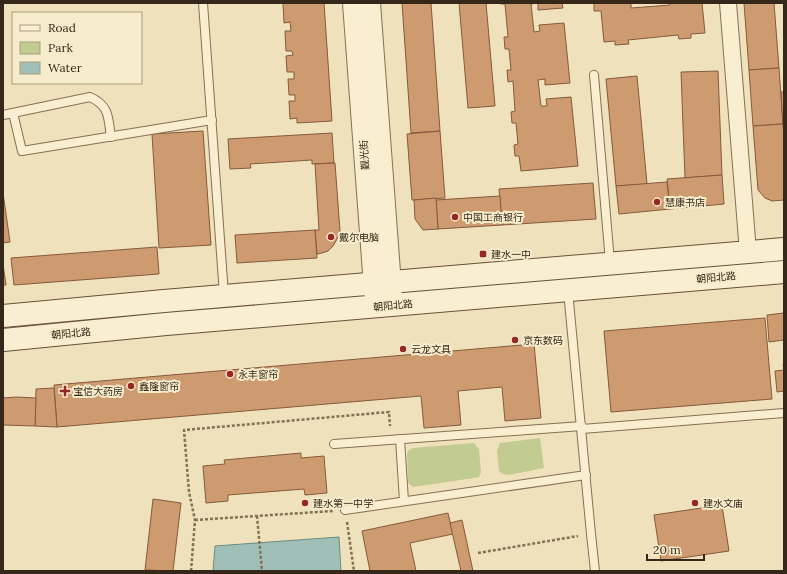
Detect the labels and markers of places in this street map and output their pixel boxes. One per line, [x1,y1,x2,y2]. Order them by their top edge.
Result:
place label: 慧康书店 [665,196,705,209]
marker: 慧康书店 [652,197,662,207]
place label: 中国工商银行 [463,211,523,224]
marker: 中国工商银行 [450,212,460,222]
place label: 戴尔电脑 [339,231,379,244]
marker: 戴尔电脑 [326,232,336,242]
place label: 建水一中 [491,248,531,261]
marker: 建水一中 [478,249,488,259]
place label: 京东数码 [523,334,563,347]
marker: 京东数码 [510,335,520,345]
place label: 云龙文具 [411,343,451,356]
marker: 云龙文具 [398,344,408,354]
place label: 永丰窗帘 [238,368,278,381]
marker: 永丰窗帘 [225,369,235,379]
place label: 鑫隆窗帘 [139,380,179,393]
marker: 鑫隆窗帘 [126,381,136,391]
place label: 宝信大药房 [73,385,123,398]
marker: 宝信大药房 [60,386,70,396]
place label: 建水第一中学 [313,497,373,510]
place label: 建水文庙 [703,497,743,510]
marker: 建水第一中学 [300,498,310,508]
marker: 建水文庙 [690,498,700,508]

